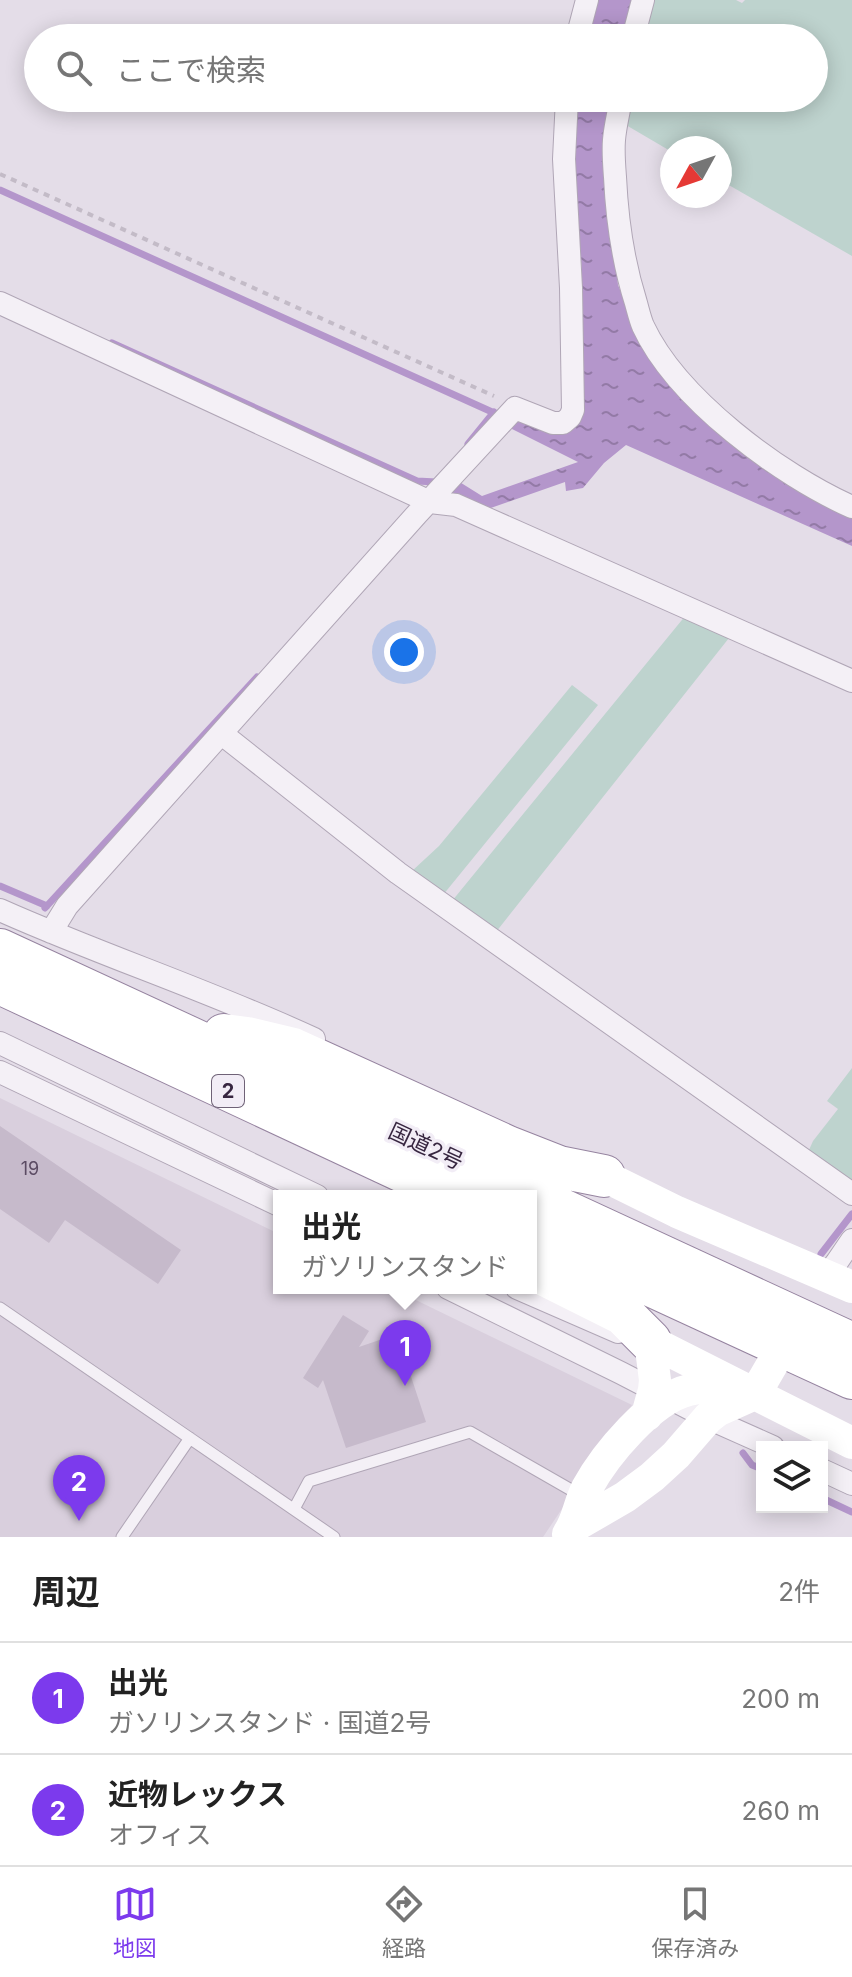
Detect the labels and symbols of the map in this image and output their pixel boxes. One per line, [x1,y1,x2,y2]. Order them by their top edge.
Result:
north arrow [660,136,732,208]
your location [384,632,424,672]
road number: 2 [212,1075,244,1107]
street label: 国道2号 [385,1117,467,1175]
house number: 19 [21,1158,39,1179]
pin: 1 [379,1320,431,1386]
pin: 2 [53,1455,105,1521]

